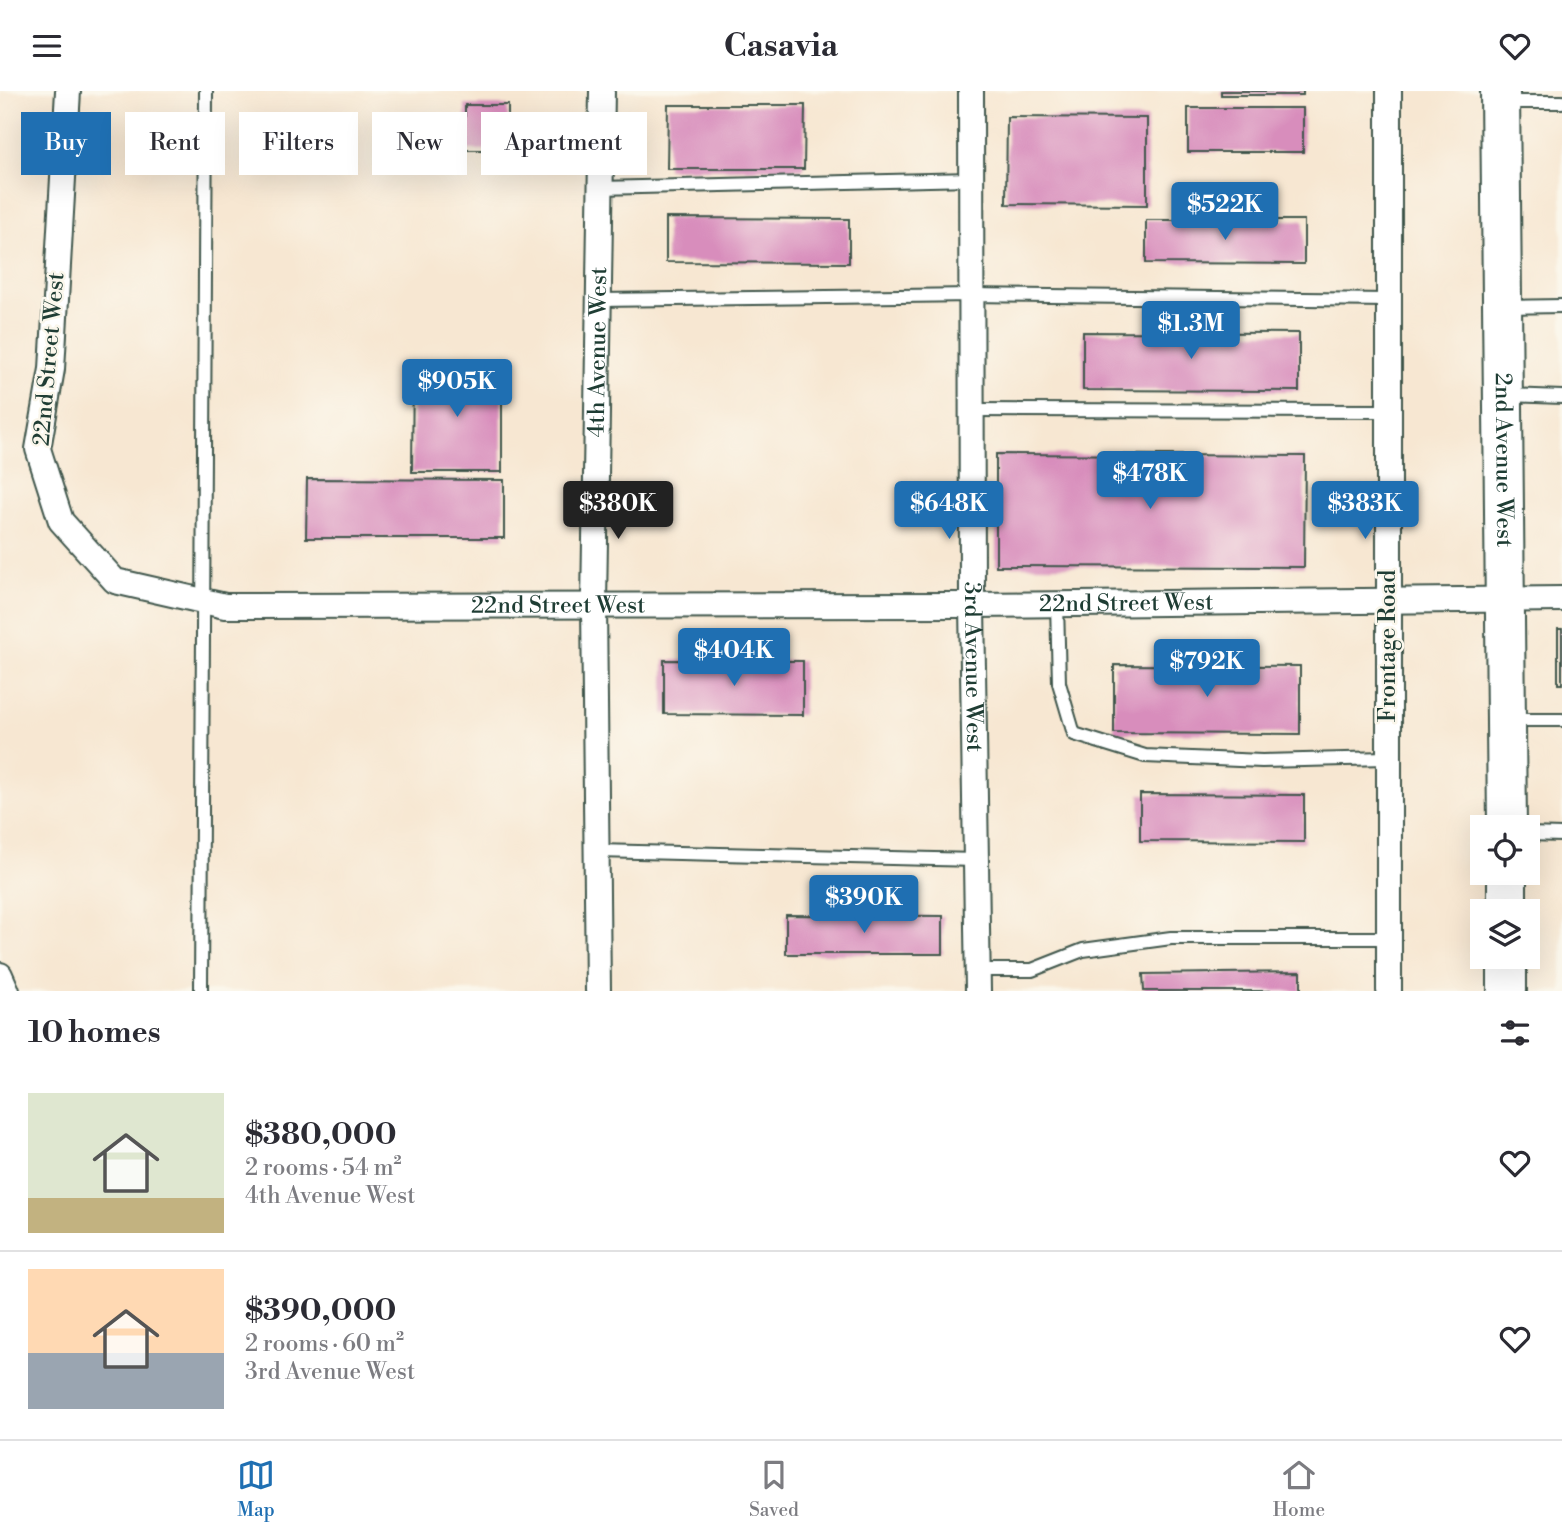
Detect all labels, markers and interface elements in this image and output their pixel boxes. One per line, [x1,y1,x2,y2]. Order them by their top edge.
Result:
text: Casavia [724,26,838,66]
icon: menu [28,27,66,65]
icon: heart [1496,27,1534,65]
chip: Buy [21,112,111,175]
chip: Rent [125,112,225,175]
chip: Filters [239,112,358,175]
chip: New [372,112,467,175]
chip: Apartment [481,112,647,175]
pin: $522K [1176,183,1274,242]
text: $522K [1187,191,1263,219]
street label: 4th Avenue West [583,267,613,438]
street label: 22nd Street West [27,271,71,447]
pin: $1.3M [1142,301,1240,361]
text: $1.3M [1158,310,1224,338]
pin: $905K [408,359,506,419]
text: $905K [418,368,496,396]
street label: 2nd Avenue West [1489,372,1518,547]
pin: $478K [1101,451,1199,511]
text: $478K [1113,460,1187,488]
pin: $380K [569,482,667,541]
pin: $648K [900,482,998,541]
pin: $383K [1316,482,1414,541]
text: $380K [579,490,657,518]
text: $648K [910,490,988,518]
text: $383K [1328,490,1402,518]
street label: Frontage Road [1374,570,1402,722]
street label: 3rd Avenue West [958,582,988,752]
street label: 22nd Street West [1039,589,1214,618]
street label: 22nd Street West [471,591,645,620]
pin: $404K [685,629,783,688]
text: $404K [694,637,774,665]
pin: $792K [1158,639,1256,699]
text: $792K [1170,648,1244,676]
map controls [1470,815,1540,969]
button: locate [1470,815,1540,885]
pin: $390K [815,875,913,935]
text: $390K [825,884,903,912]
button: layers [1470,899,1540,969]
text: 10 homes [28,1014,161,1052]
icon: filters [1496,1014,1534,1052]
text: $380,000 [245,1116,396,1154]
icon: home [84,1121,168,1205]
icon: heart [1496,1144,1534,1182]
text: 2 rooms · 54 m² [245,1154,402,1182]
text: 4th Avenue West [245,1182,416,1210]
text: $390,000 [245,1292,396,1330]
icon: home [84,1297,168,1381]
icon: heart [1496,1320,1534,1358]
text: 2 rooms · 60 m² [245,1330,404,1358]
text: 3rd Avenue West [245,1358,415,1386]
tab: Map [237,1456,275,1522]
tab: Saved [749,1456,799,1522]
tab: Home [1273,1456,1325,1522]

